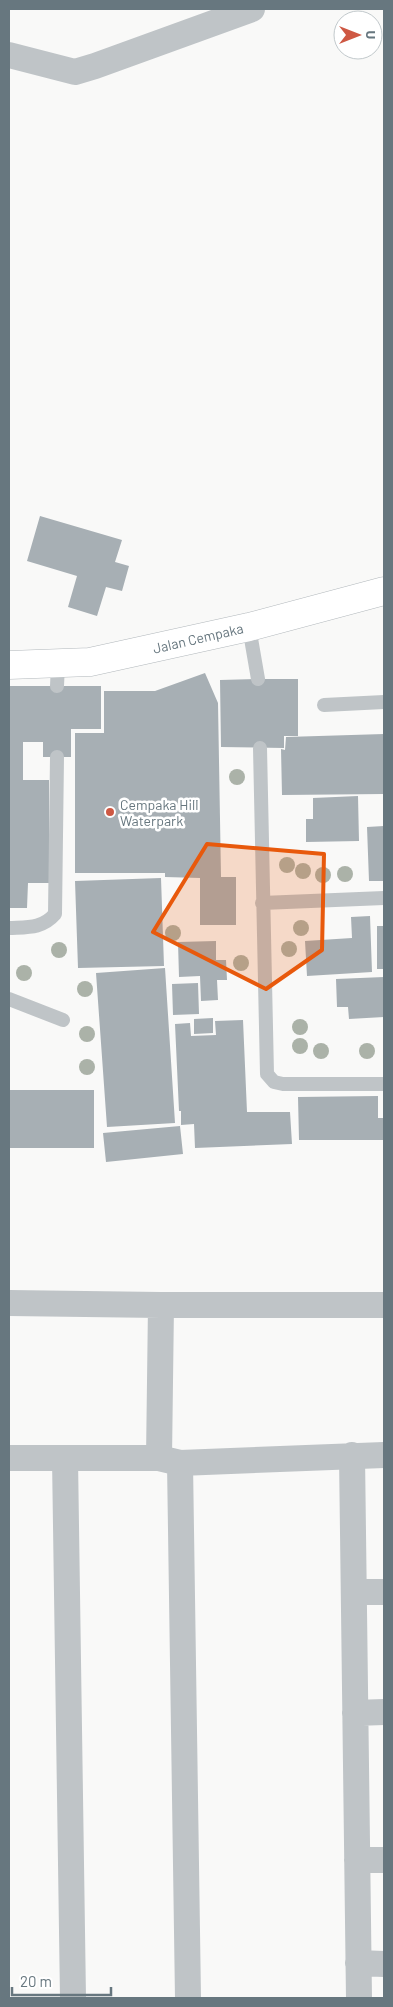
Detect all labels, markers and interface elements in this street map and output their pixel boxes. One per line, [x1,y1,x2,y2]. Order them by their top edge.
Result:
north arrow [333,10,383,60]
text: U [363,31,380,40]
street label: Jalan Cempaka [151,619,245,657]
place label: Cempaka Hill Waterpark [120,796,198,829]
marker: Cempaka Hill Waterpark [104,806,116,818]
scale bar [12,1964,111,1996]
text: 20 m [20,1972,52,1990]

